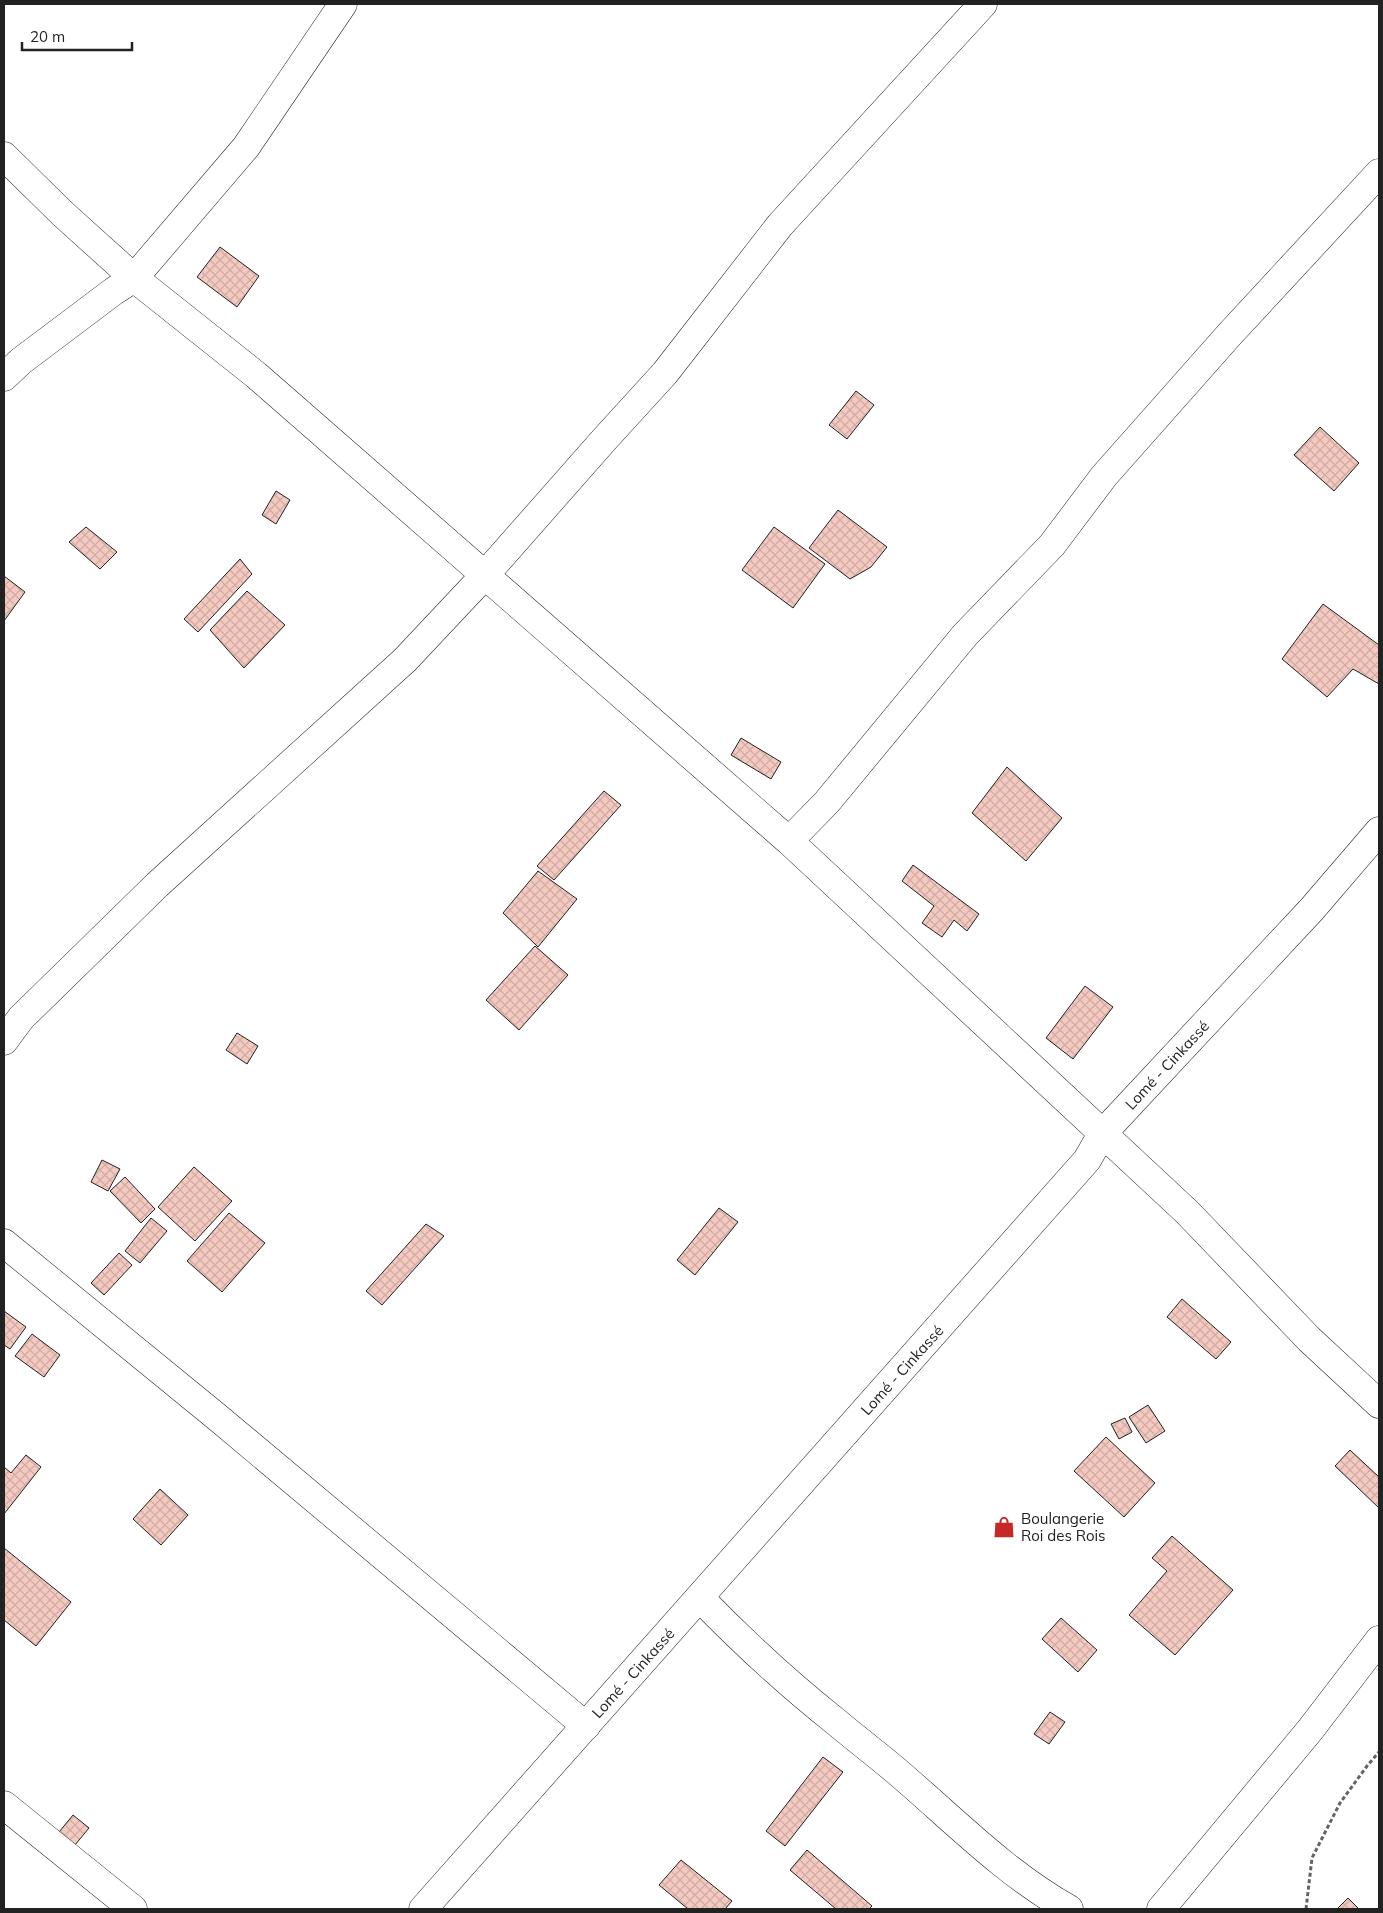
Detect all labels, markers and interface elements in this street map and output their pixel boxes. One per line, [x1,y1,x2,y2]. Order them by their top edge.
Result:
scale bar [22,20,132,52]
text: 20 m [30,27,65,46]
street label: Lomé - Cinkassé [1121,1017,1213,1113]
street label: Lomé - Cinkassé [857,1321,947,1419]
place label: Boulangerie Roi des Rois [1021,1509,1106,1545]
shop icon: Boulangerie Roi des Rois [991,1514,1017,1540]
street label: Lomé - Cinkassé [588,1624,678,1722]

